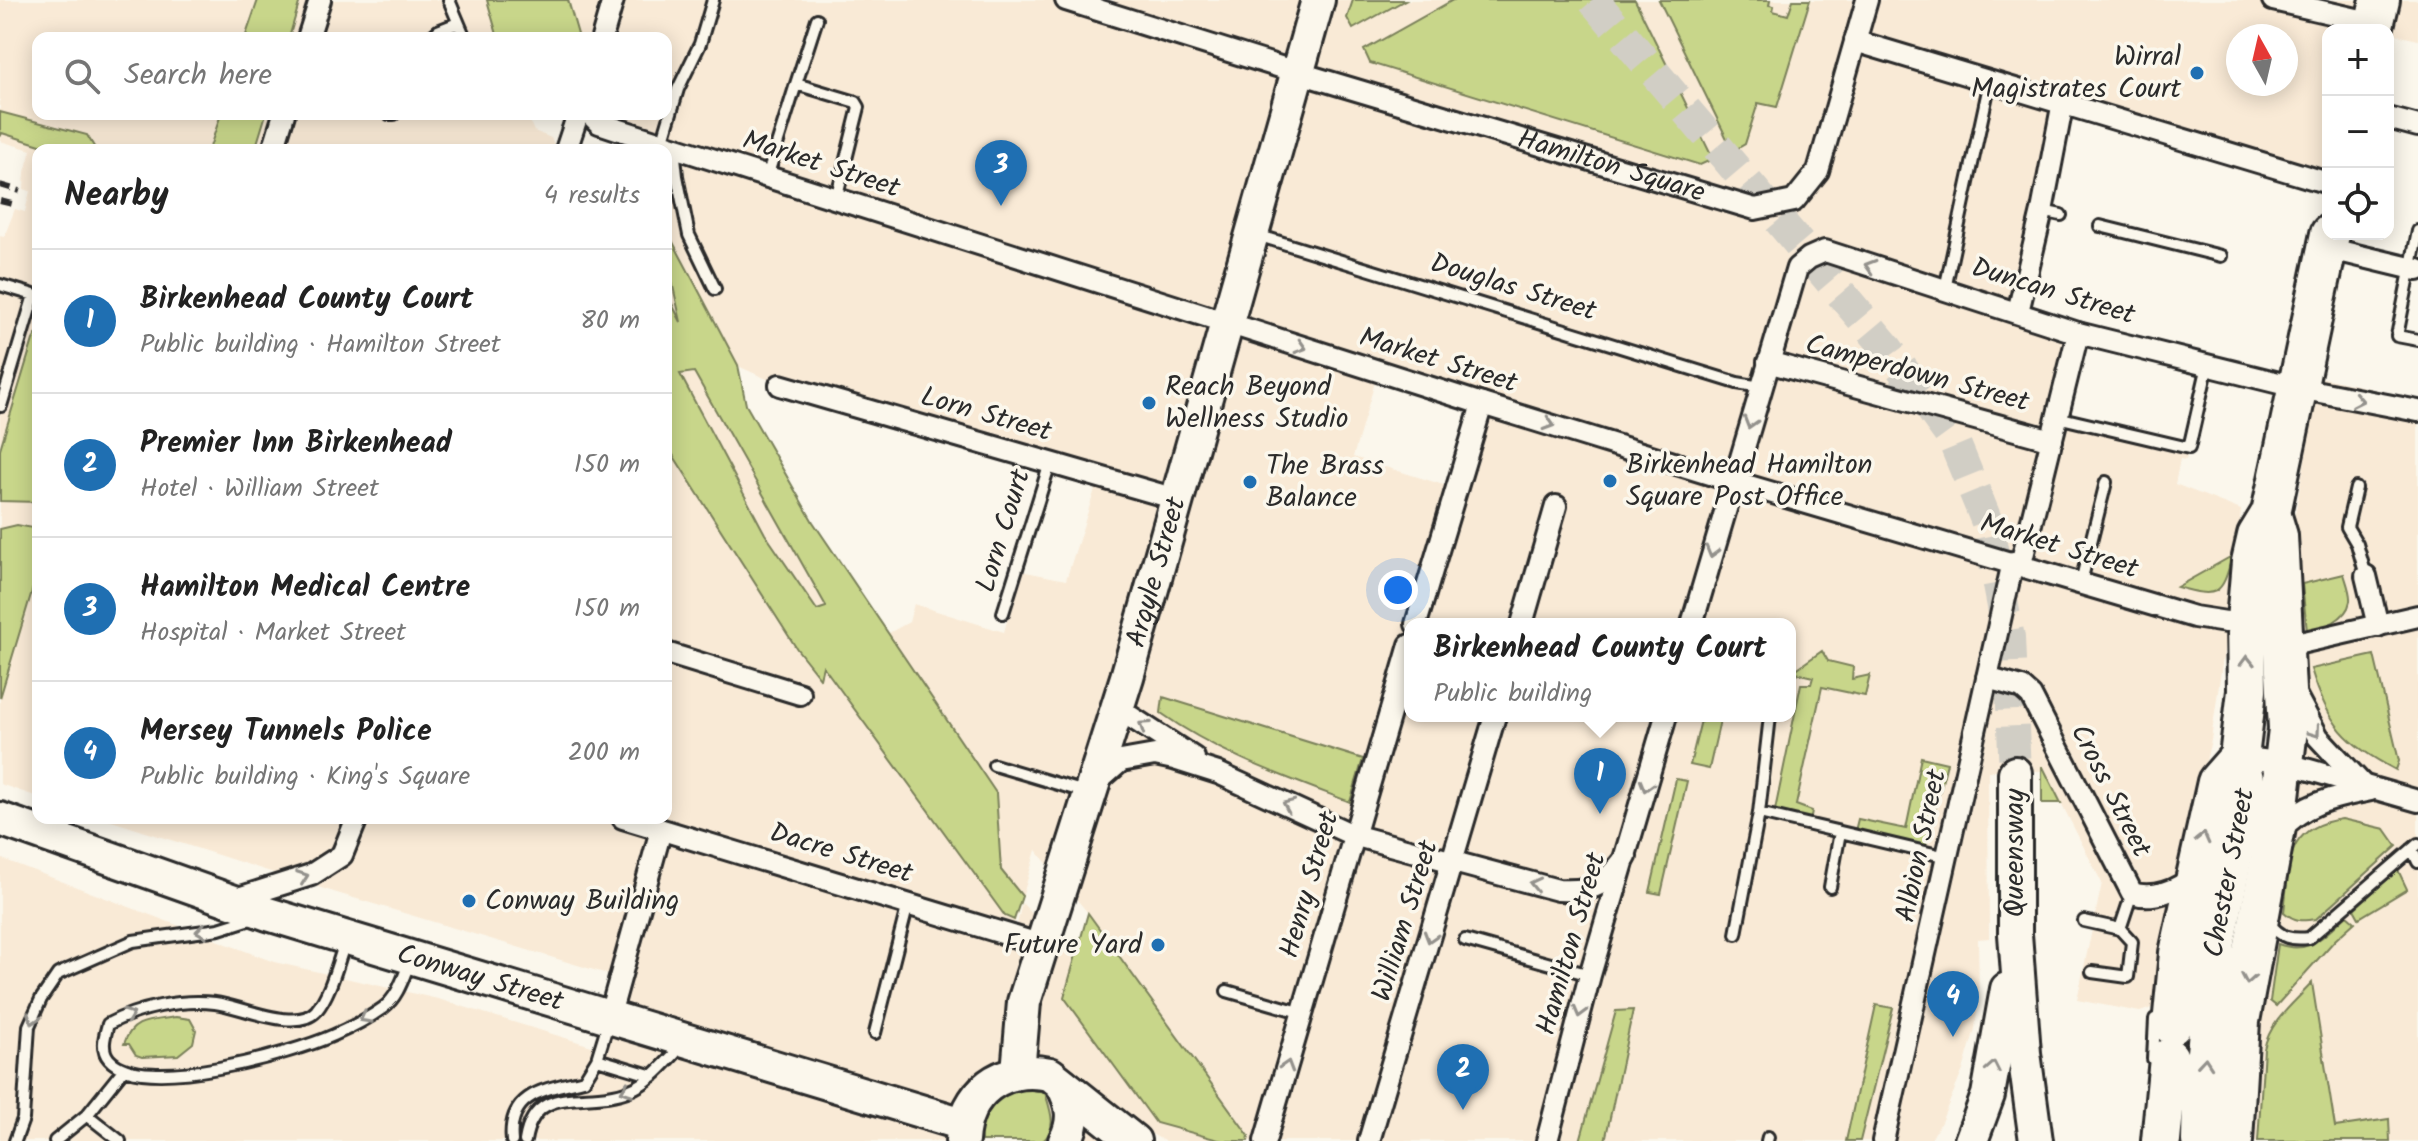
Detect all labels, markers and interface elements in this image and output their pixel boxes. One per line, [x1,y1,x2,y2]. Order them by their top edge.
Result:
north arrow [2226,24,2298,96]
map controls [2322,24,2394,240]
button: + [2322,24,2394,96]
search box [32,32,672,120]
place label: Wirral Magistrates Court [1971,35,2182,112]
text: Search here [124,52,272,100]
icon: search [60,54,104,98]
marker: Wirral Magistrates Court [2188,64,2206,82]
button: − [2322,96,2394,168]
street label: Hamilton Square [1512,117,1711,216]
street label: Market Street [736,118,907,212]
pin: 3 [975,140,1027,206]
button: locate [2322,168,2394,240]
text: Nearby [64,169,169,223]
text: 4 results [544,175,640,217]
street label: Douglas Street [1424,241,1603,335]
street label: Duncan Street [1966,246,2142,339]
one-way arrow [1864,259,1878,275]
text: Birkenhead County Court [140,276,473,324]
text: 1 [86,300,94,342]
text: 80 m [580,300,640,342]
street label: Market Street [1353,316,1524,407]
street label: Camperdown Street [1800,322,2035,426]
text: Public building · Hamilton Street [140,324,501,366]
one-way arrow [1294,338,1307,354]
place label: Reach Beyond Wellness Studio [1165,365,1348,442]
street label: Lorn Street [915,375,1058,455]
one-way arrow [2352,390,2365,407]
marker: Reach Beyond Wellness Studio [1140,394,1158,412]
one-way arrow [1542,415,1556,431]
one-way arrow [1743,416,1759,430]
text: Premier Inn Birkenhead [140,420,452,468]
place label: Birkenhead Hamilton Square Post Office [1626,443,1873,520]
text: 2 [82,444,98,486]
text: 150 m [574,444,640,486]
place label: The Brass Balance [1266,444,1384,521]
street label: Lorn Court [964,463,1044,598]
text: Hotel · William Street [140,468,379,510]
marker: Birkenhead Hamilton Square Post Office [1601,472,1619,490]
marker: The Brass Balance [1241,473,1259,491]
street label: Argyle Street [1114,491,1199,653]
street label: Market Street [1974,502,2145,593]
one-way arrow [1705,545,1721,559]
text: Hamilton Medical Centre [140,564,470,612]
your location [1378,570,1418,610]
text: 3 [83,588,97,630]
text: 150 m [574,588,640,630]
text: Hospital · Market Street [140,612,406,654]
popup [1404,618,1796,722]
text: Birkenhead County Court [1433,625,1767,673]
one-way arrow [2239,654,2256,667]
text: Public building [1433,673,1592,715]
text: Mersey Tunnels Police [140,708,432,756]
street label: Cross Street [2057,716,2163,867]
one-way arrow [1138,720,1153,735]
one-way arrow [2305,723,2320,737]
text: 4 [83,732,97,774]
text: 200 m [568,732,640,774]
pin: 1 [1574,748,1626,814]
text: Public building · King's Square [140,756,470,798]
street label: Albion Street [1884,764,1960,927]
one-way arrow [1639,779,1655,793]
street label: Chester Street [2192,783,2268,959]
street label: Queensway [1993,788,2038,917]
one-way arrow [1281,799,1296,815]
street label: Henry Street [1268,805,1353,964]
street label: Dacre Street [764,811,919,897]
one-way arrow [2194,831,2211,845]
street label: William Street [1360,834,1452,1007]
street label: Hamilton Street [1524,846,1620,1041]
one-way arrow [295,871,309,887]
one-way arrow [1528,876,1542,893]
place label: Conway Building [485,879,679,924]
marker: Conway Building [460,892,478,910]
one-way arrow [194,922,208,939]
place label: Future Yard [1004,923,1143,968]
one-way arrow [1423,929,1439,943]
street label: Conway Street [391,932,570,1025]
marker: Future Yard [1149,936,1167,954]
pin: 4 [1927,971,1979,1037]
one-way arrow [2240,972,2257,985]
one-way arrow [1573,1005,1590,1019]
one-way arrow [121,1008,135,1025]
one-way arrow [359,1008,373,1024]
one-way arrow [27,1011,43,1025]
pin: 2 [1437,1044,1489,1110]
one-way arrow [2197,1056,2214,1069]
one-way arrow [1278,1060,1294,1074]
one-way arrow [1984,1060,2001,1073]
one-way arrow [620,1080,634,1096]

